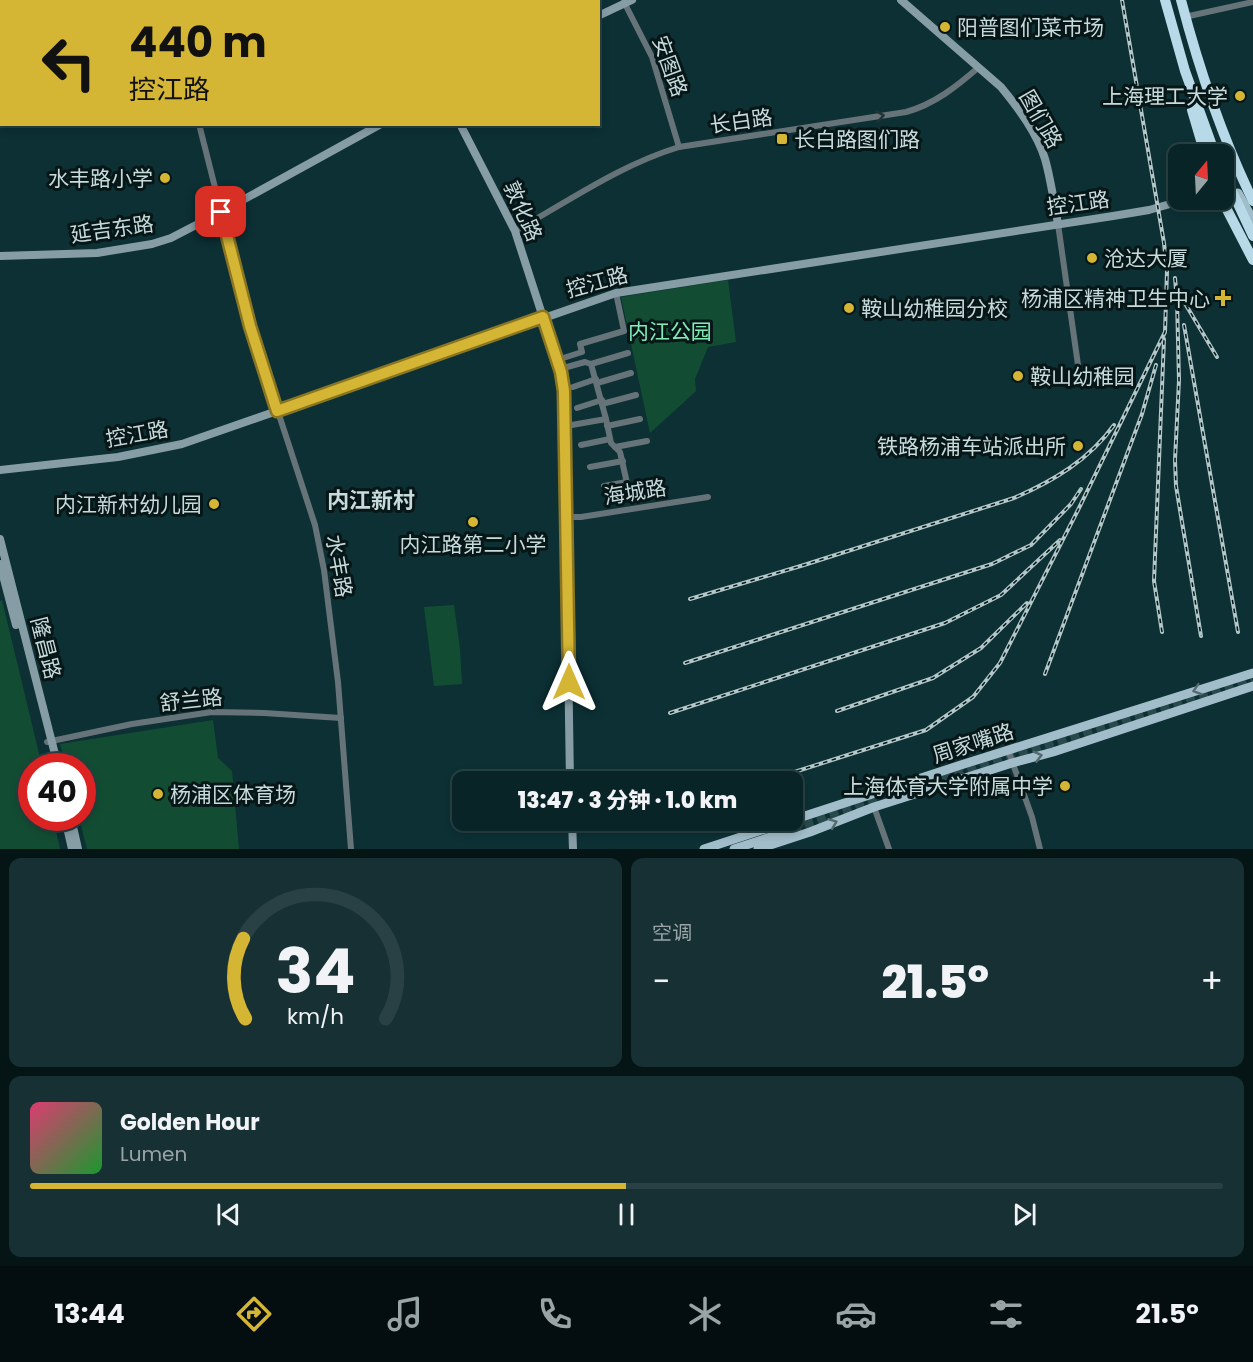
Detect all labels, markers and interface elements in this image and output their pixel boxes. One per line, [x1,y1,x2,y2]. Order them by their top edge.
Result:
text: 440 m [129,13,267,72]
place label: 阳普图们菜市场 [957,13,1104,42]
marker: 阳普图们菜市场 [938,20,952,34]
icon: left [30,24,108,102]
street label: 安图路 [646,31,694,101]
text: 控江路 [129,71,210,108]
place label: 上海理工大学 [1102,82,1228,111]
street label: 图们路 [1013,84,1069,154]
marker: 上海理工大学 [1233,89,1247,103]
street label: 长白路 [708,102,774,140]
one-way arrow [876,111,885,123]
place label: 长白路图们路 [794,125,920,154]
marker: 长白路图们路 [775,132,789,146]
north arrow [1168,144,1234,210]
map controls [1168,144,1234,210]
place label: 水丰路小学 [48,164,153,193]
marker: 水丰路小学 [158,171,172,185]
street label: 敦化路 [497,176,549,246]
street label: 控江路 [1045,184,1111,222]
pin [195,186,246,237]
icon: arrive [204,195,237,228]
street label: 延吉东路 [68,209,156,249]
place label: 沧达大厦 [1104,244,1188,273]
marker: 沧达大厦 [1085,251,1099,265]
street label: 控江路 [563,260,631,304]
place label: 杨浦区精神卫生中心 [1021,284,1210,313]
marker: 杨浦区精神卫生中心 [1214,289,1232,307]
place label: 鞍山幼稚园分校 [861,294,1008,323]
marker: 鞍山幼稚园分校 [842,301,856,315]
park label: 内江公园 [628,317,712,346]
place label: 鞍山幼稚园 [1030,362,1135,391]
marker: 鞍山幼稚园 [1011,369,1025,383]
street label: 控江路 [103,414,171,454]
place label: 铁路杨浦车站派出所 [877,432,1066,461]
marker: 铁路杨浦车站派出所 [1071,439,1085,453]
street label: 海城路 [602,473,668,511]
district label: 内江新村 [327,485,415,516]
place label: 内江新村幼儿园 [55,490,202,519]
marker: 内江新村幼儿园 [207,497,221,511]
marker: 内江路第二小学 [466,515,480,529]
place label: 内江路第二小学 [400,530,547,559]
street label: 水丰路 [319,532,359,600]
street label: 隆昌路 [24,614,68,682]
position arrow [537,650,601,714]
street label: 舒兰路 [158,682,224,718]
one-way arrow [1192,683,1203,696]
street label: 周家嘴路 [929,716,1017,770]
one-way arrow [1032,751,1043,763]
speed limit sign: 40 [18,753,96,831]
place label: 上海体育大学附属中学 [843,772,1053,801]
marker: 上海体育大学附属中学 [1058,779,1072,793]
place label: 杨浦区体育场 [170,780,296,809]
text: 13:47 · 3 分钟 · 1.0 km [518,785,737,816]
marker: 杨浦区体育场 [151,787,165,801]
one-way arrow [827,818,838,830]
text: 空调 [652,919,692,947]
text: 34 [275,927,355,1015]
text: 21.5° [882,951,989,1014]
text: − [652,958,670,1005]
text: + [1200,958,1223,1005]
text: km/h [287,1002,344,1033]
text: Golden Hour [120,1107,260,1138]
text: Lumen [120,1140,187,1168]
icon: previous [212,1198,245,1231]
icon: pause [610,1198,643,1231]
icon: next [1008,1198,1041,1231]
icon: directions [233,1293,275,1335]
icon: music [384,1293,426,1335]
icon: phone [534,1293,576,1335]
icon: climate [684,1293,726,1335]
icon: car [835,1293,877,1335]
icon: filters [985,1293,1027,1335]
text: 13:44 [54,1295,125,1332]
text: 21.5° [1136,1295,1199,1332]

